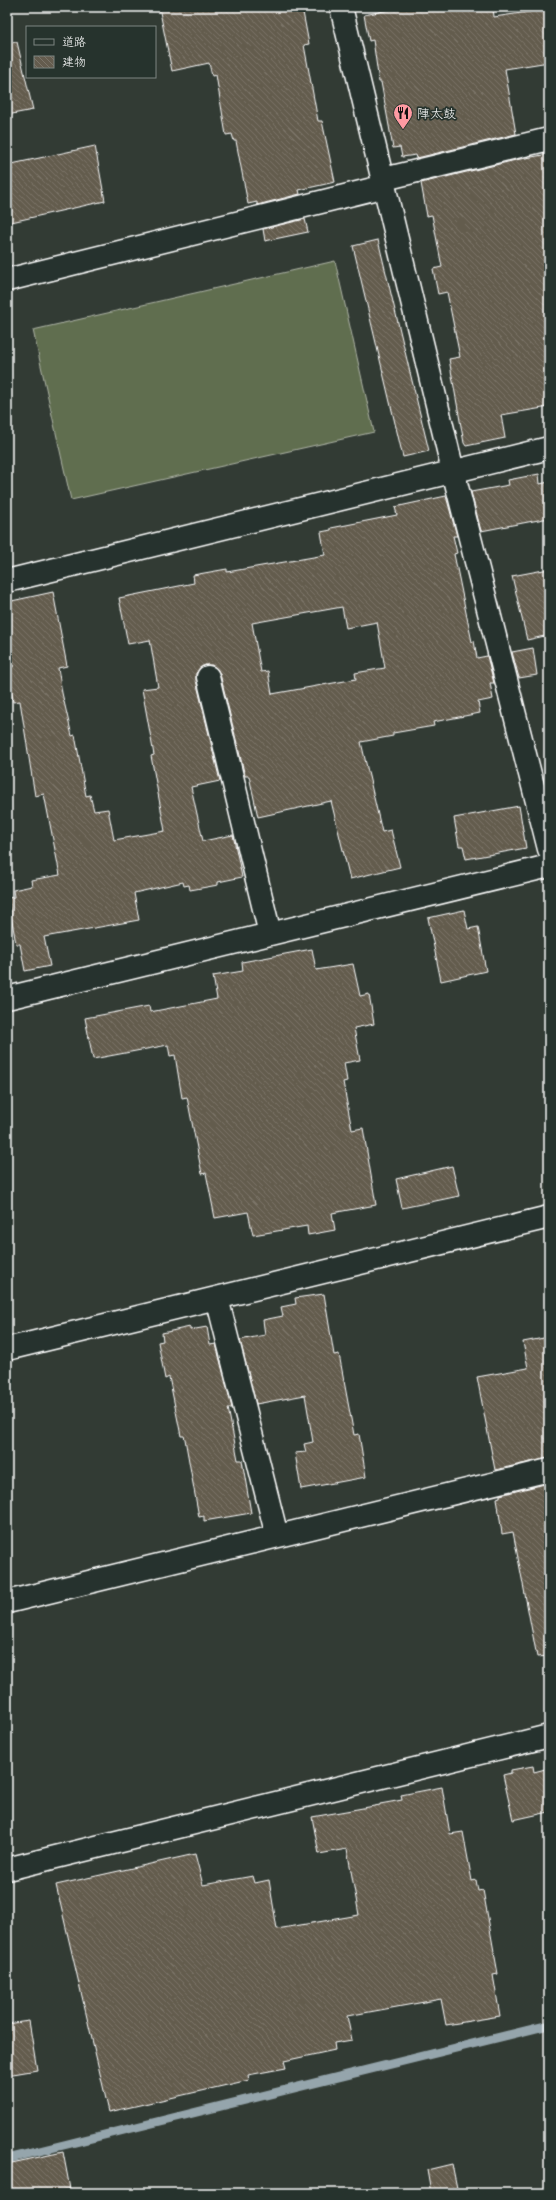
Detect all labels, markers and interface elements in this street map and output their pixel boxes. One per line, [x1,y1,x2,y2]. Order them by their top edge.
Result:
legend [26,26,156,78]
text: 道路 [62,36,86,51]
text: 建物 [62,56,86,71]
restaurant icon: 陣太鼓 [392,102,414,130]
place label: 陣太鼓 [417,108,456,123]

